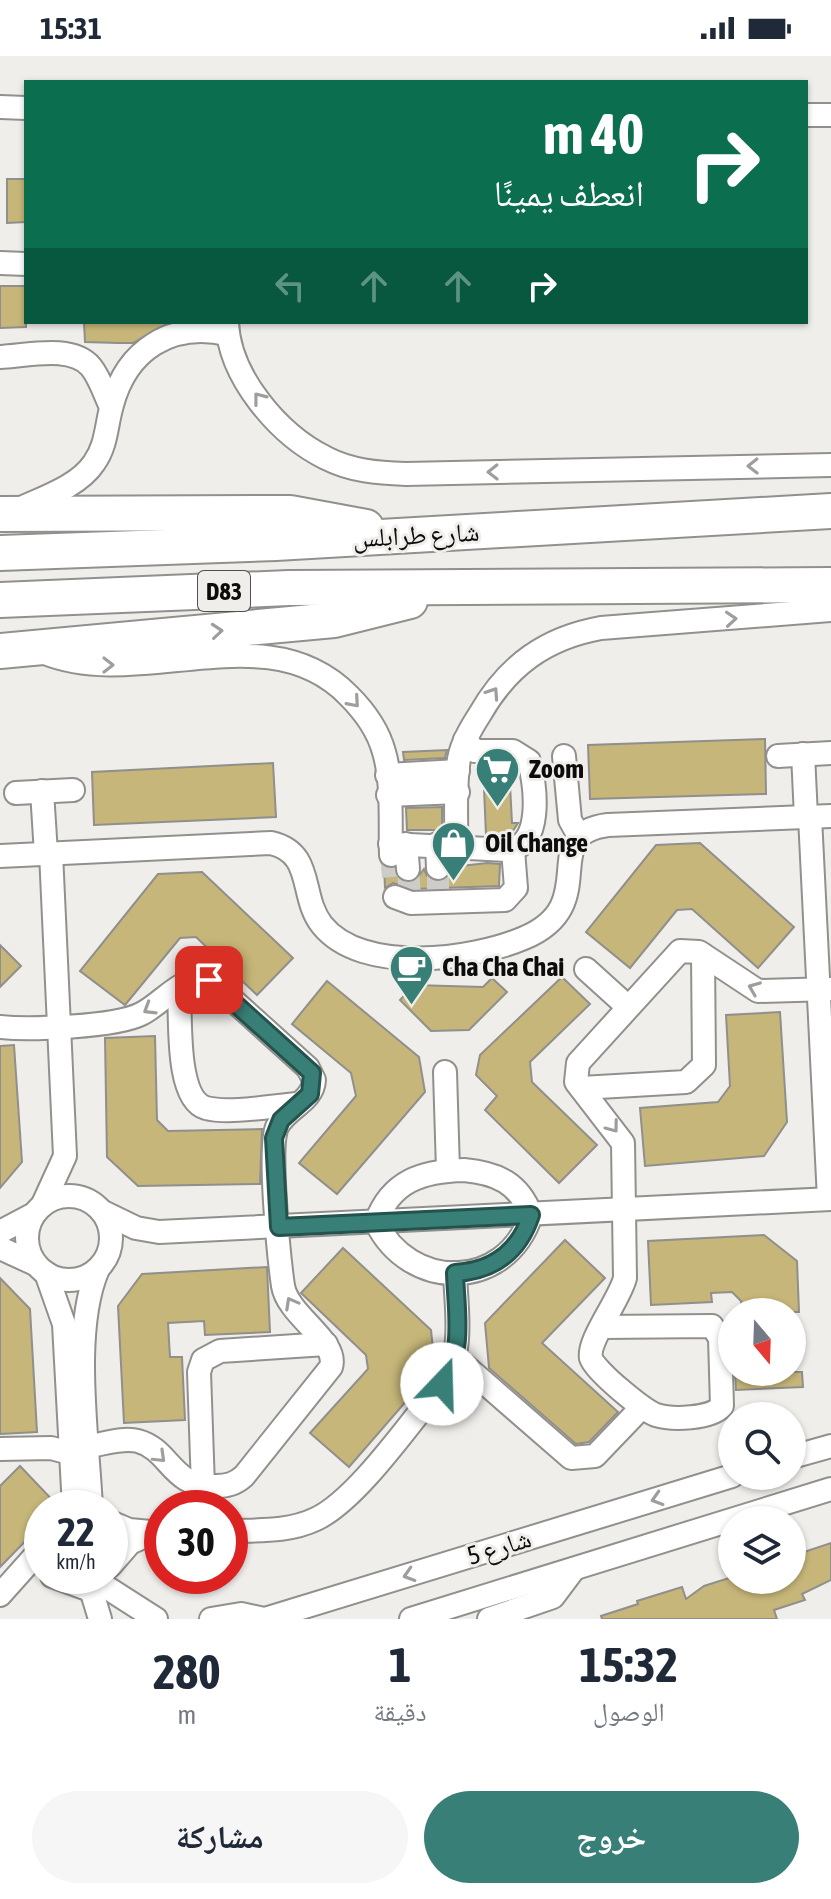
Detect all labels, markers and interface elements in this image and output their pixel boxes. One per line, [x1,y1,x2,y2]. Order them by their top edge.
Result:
text: 15:31 [40,11,102,45]
text: 40 m [543,102,644,166]
icon: right [672,112,776,216]
text: انعطف يمينًا [494,172,644,214]
icon: left [268,264,312,308]
icon: ahead [352,264,396,308]
icon: ahead [436,264,480,308]
icon: right [520,264,564,308]
one-way arrow [254,393,269,408]
one-way arrow [746,457,759,475]
one-way arrow [486,463,499,480]
street label: شارع طرابلس [352,517,480,554]
road number: D83 [198,571,250,611]
one-way arrow [725,611,738,628]
one-way arrow [211,622,224,639]
one-way arrow [102,656,115,674]
one-way arrow [483,687,498,702]
one-way arrow [344,692,359,707]
supermarket icon: Zoom [474,745,522,808]
place label: Zoom [529,754,584,784]
shop icon: Oil Change [430,819,478,882]
place label: Oil Change [485,828,588,858]
cafe icon: Cha Cha Chai [387,943,435,1006]
pin [175,946,243,1014]
place label: Cha Cha Chai [442,952,564,982]
icon: arrive [187,958,231,1002]
one-way arrow [748,981,762,998]
one-way arrow [143,999,158,1014]
one-way arrow [603,1118,617,1133]
one-way arrow [286,1297,301,1311]
north arrow [718,1298,806,1386]
map controls [718,1298,806,1594]
position arrow [400,1342,484,1426]
button: search [718,1402,806,1490]
one-way arrow [151,1448,165,1463]
speed limit sign: 30 [144,1490,248,1594]
one-way arrow [651,1490,665,1506]
button: layers [718,1506,806,1594]
text: 22 [57,1509,95,1554]
street label: شارع 5 [463,1523,535,1572]
text: km/h [56,1550,96,1573]
one-way arrow [402,1566,416,1582]
text: 1 [389,1637,411,1692]
text: 15:32 [579,1637,678,1692]
text: 280 [153,1644,221,1699]
text: دقيقة [374,1697,426,1727]
text: الوصول [593,1697,665,1727]
text: m [177,1700,196,1730]
button: مشاركة [32,1791,408,1883]
button: خروج [424,1791,799,1883]

